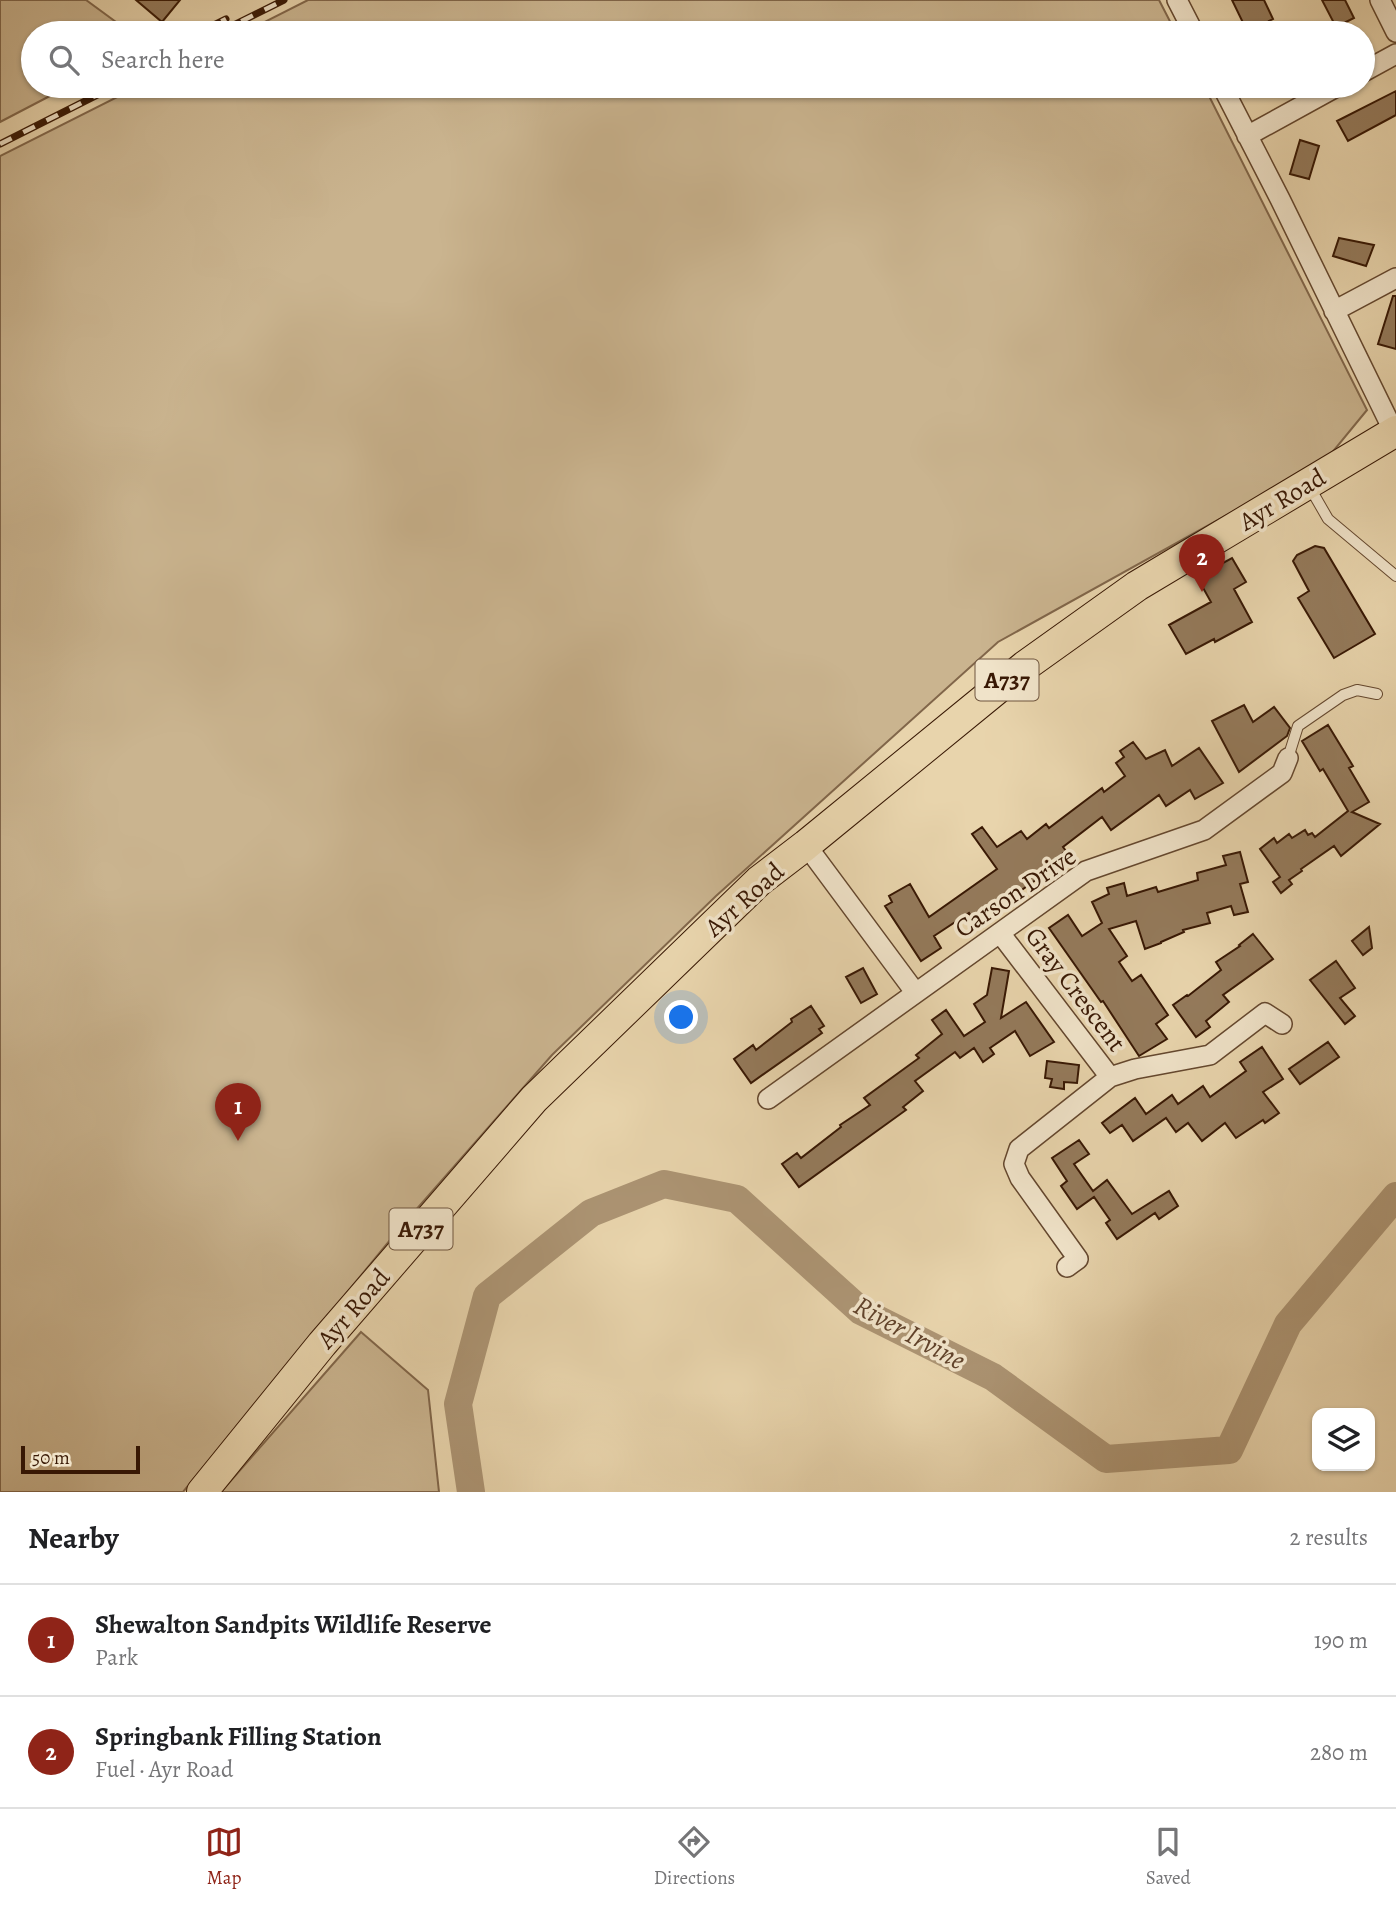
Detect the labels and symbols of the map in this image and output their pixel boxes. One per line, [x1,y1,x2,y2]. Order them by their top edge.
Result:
street label: Ayr Road [1231,460,1332,540]
pin: 2 [1179,534,1225,592]
road number: A737 [976,660,1038,700]
street label: Carson Drive [948,839,1083,946]
street label: Ayr Road [696,854,792,945]
street label: Gray Crescent [1017,920,1134,1059]
your location [664,1000,698,1034]
pin: 1 [215,1083,261,1141]
road number: A737 [390,1209,452,1250]
street label: Ayr Road [308,1261,398,1357]
water label: River Irvine [847,1287,972,1379]
scale bar [21,1443,140,1475]

